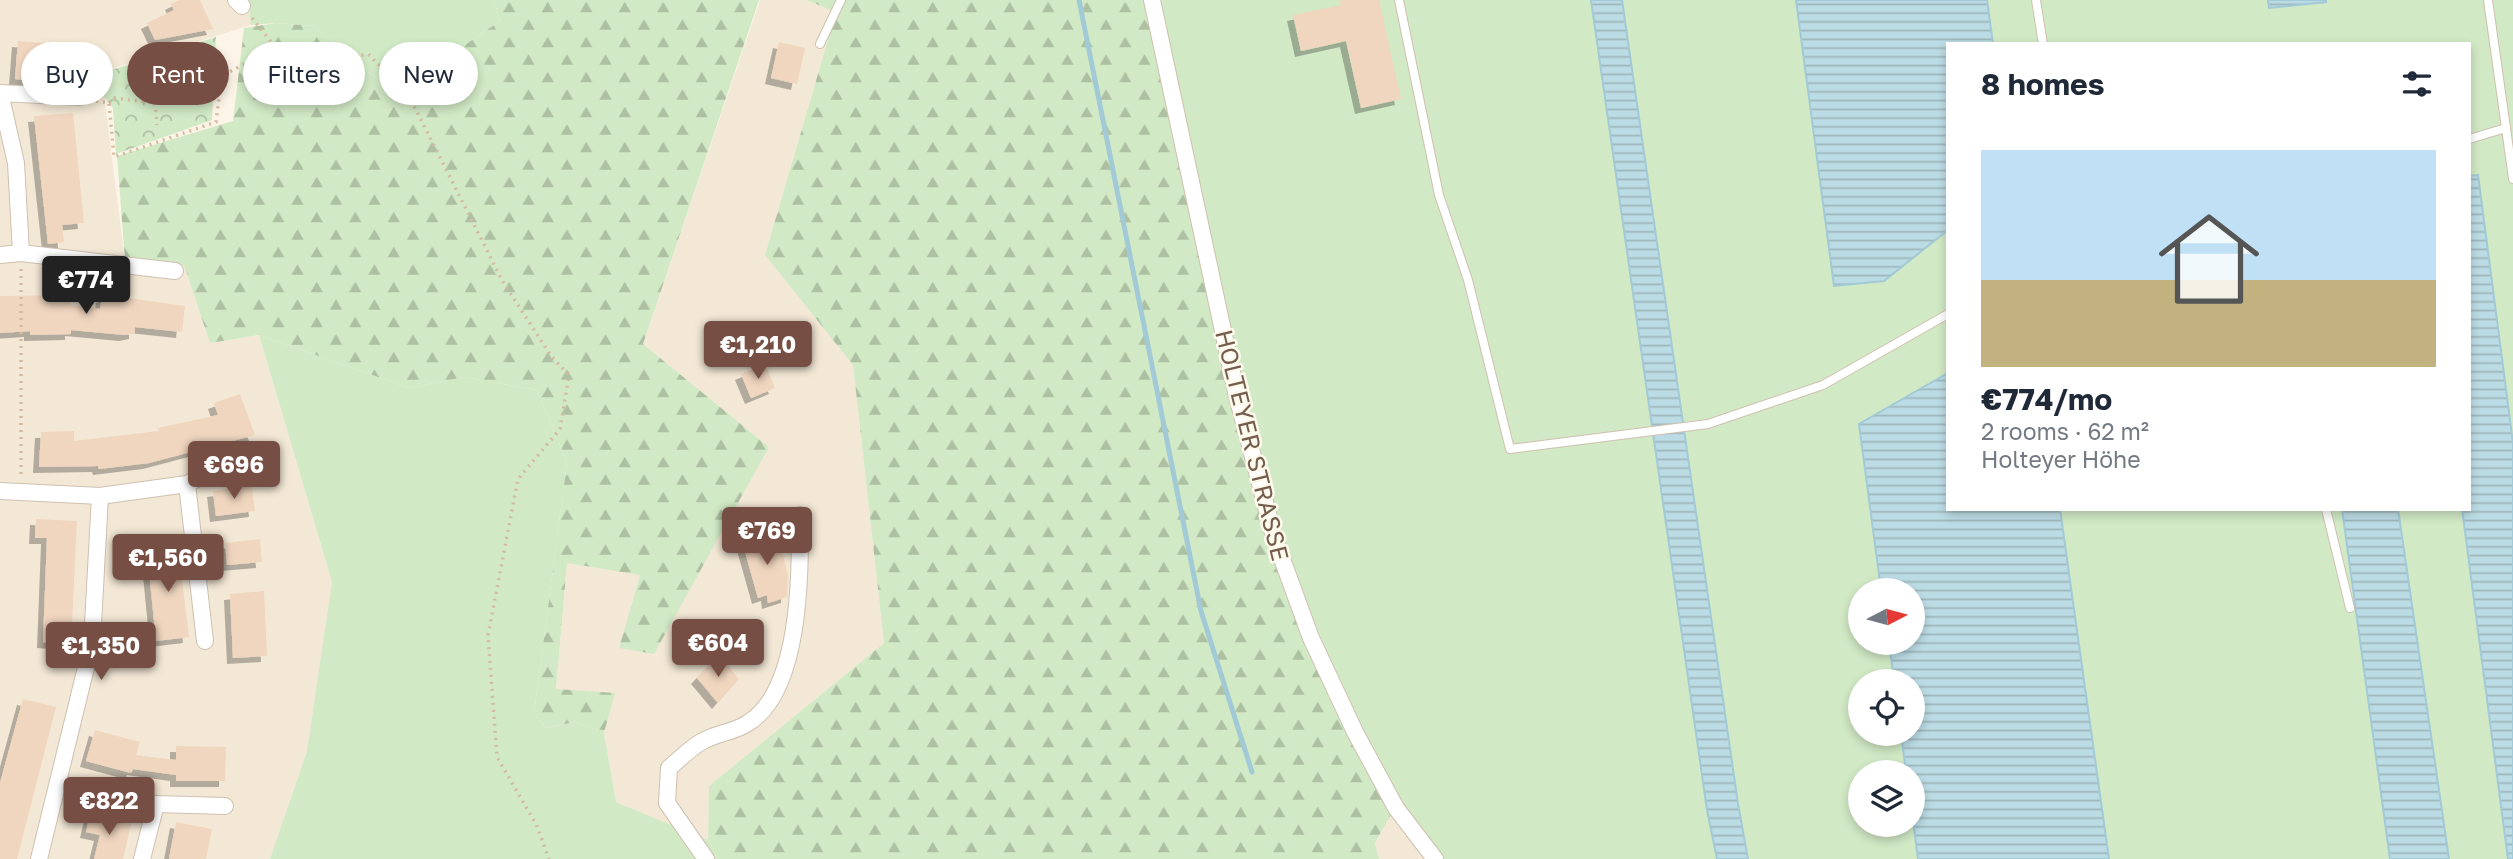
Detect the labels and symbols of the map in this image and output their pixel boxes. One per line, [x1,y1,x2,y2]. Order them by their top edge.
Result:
pin: €774 [45,256,127,316]
pin: €1,210 [701,322,815,381]
street label: HOLTEYER STRASSE [1210,326,1296,564]
pin: €696 [193,442,275,501]
pin: €769 [726,508,808,567]
pin: €1,560 [111,534,225,594]
north arrow [1848,578,1925,654]
pin: €604 [677,620,759,679]
pin: €1,350 [44,622,158,682]
pin: €822 [68,778,150,837]

